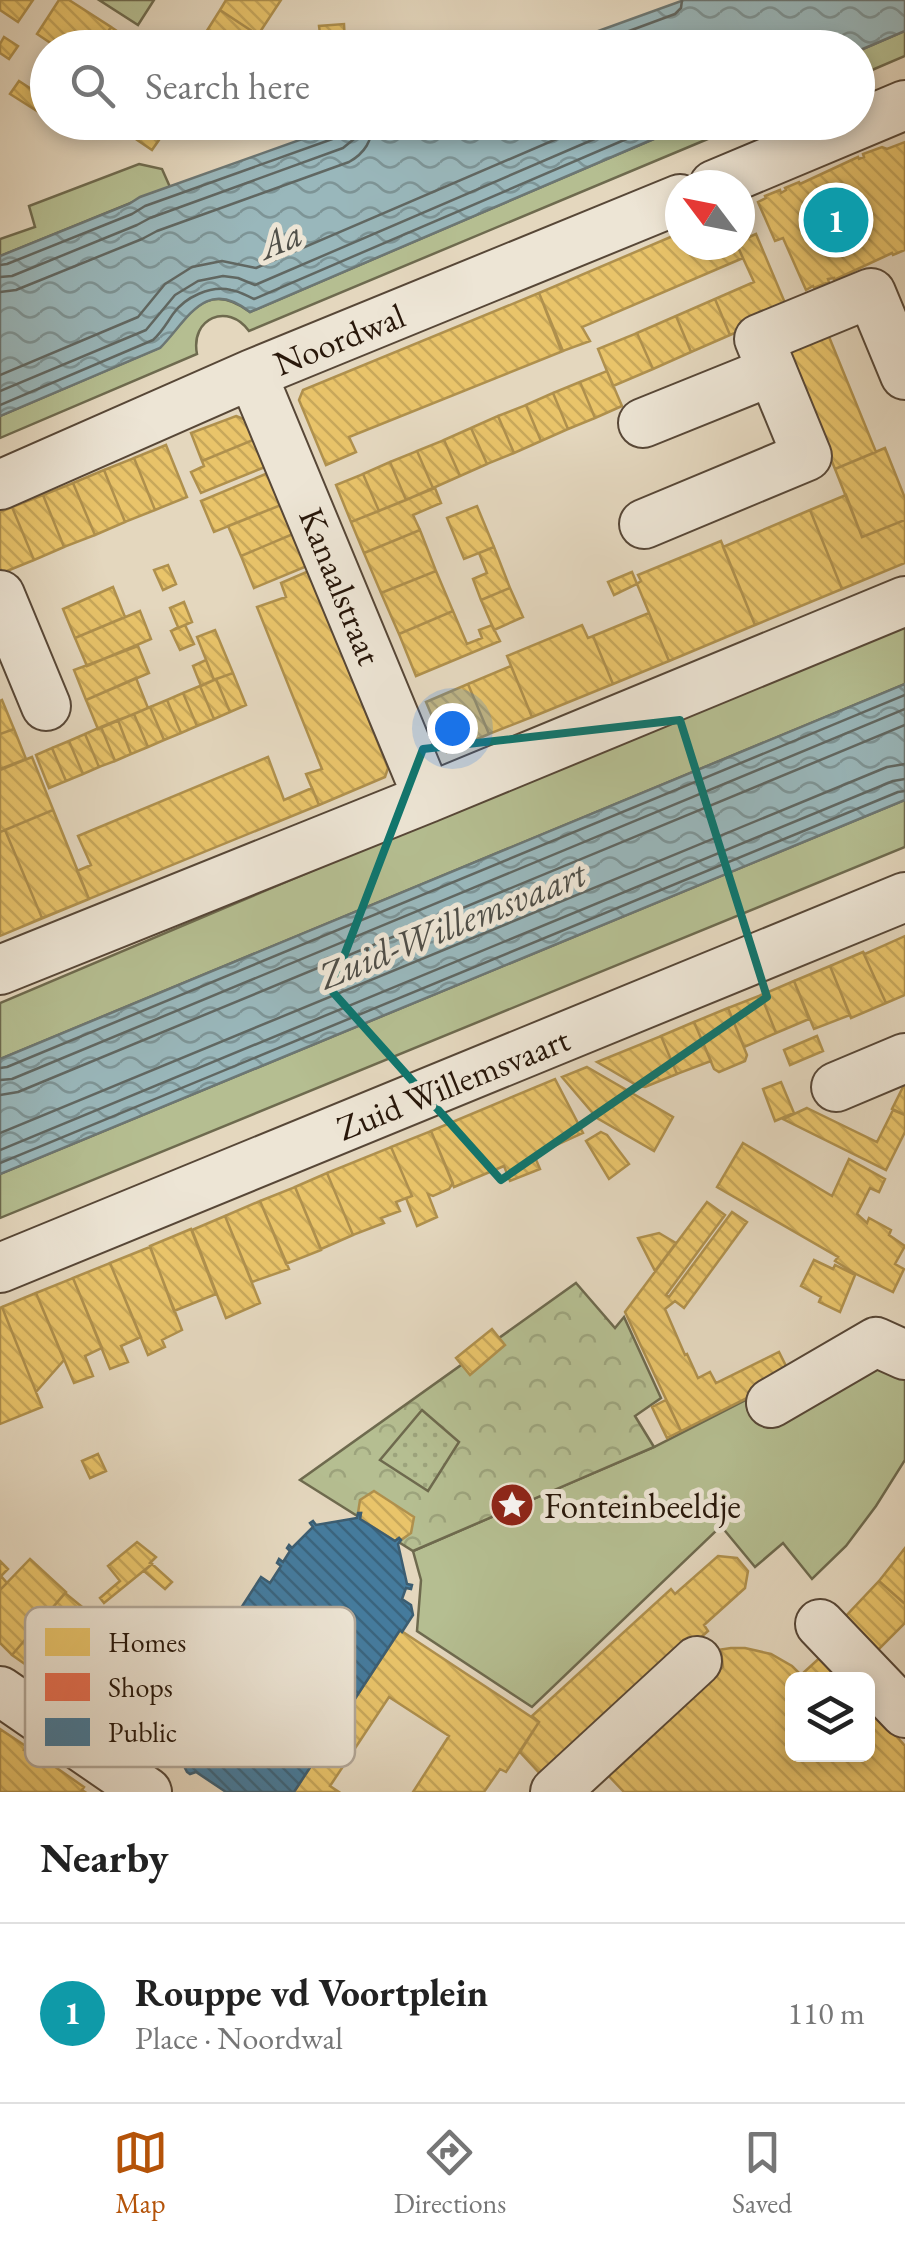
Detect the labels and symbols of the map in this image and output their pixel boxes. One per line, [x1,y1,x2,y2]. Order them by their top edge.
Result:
north arrow [665,170,755,260]
pin: 1 [804,182,868,258]
water label: Aa [248,208,309,271]
street label: Noordwal [267,292,411,386]
street label: Kanaalstraat [289,501,393,671]
your location [427,703,478,754]
water label: Zuid-Willemsvaart [310,847,595,1000]
street label: Zuid Willemsvaart [330,1016,576,1150]
place icon: Fonteinbeeldje [489,1482,535,1528]
place label: Fonteinbeeldje [544,1483,741,1528]
legend [25,1607,355,1767]
text: Homes [108,1624,186,1660]
text: Shops [108,1669,173,1705]
text: Public [108,1714,177,1750]

